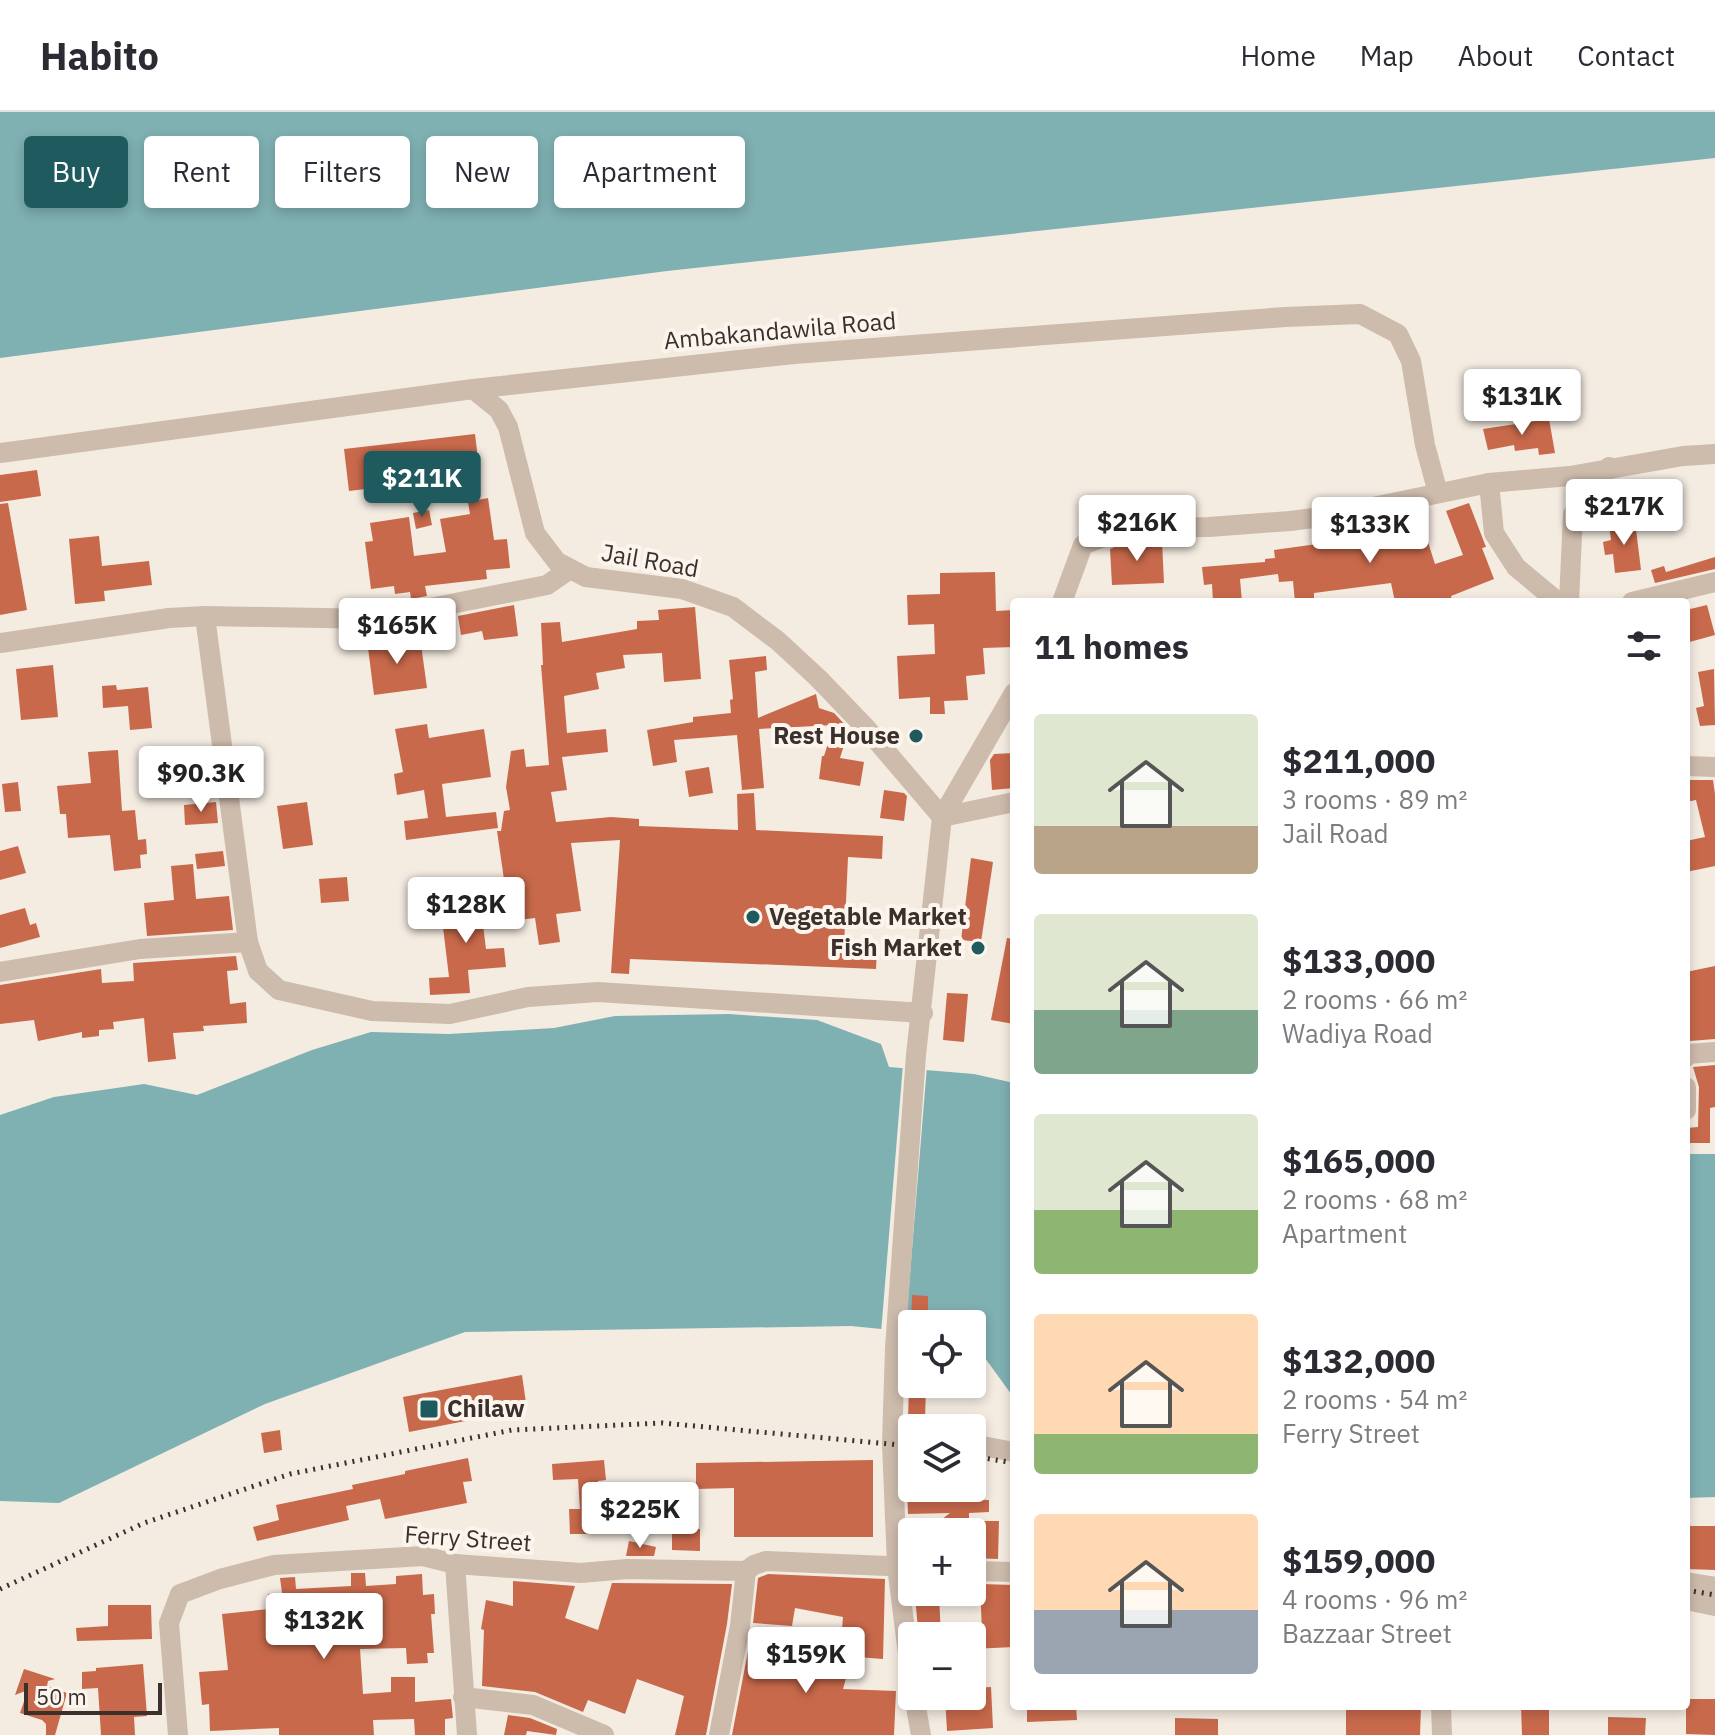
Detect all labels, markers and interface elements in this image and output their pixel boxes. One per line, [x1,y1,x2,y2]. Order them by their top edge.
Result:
text: Habito [40,31,159,80]
text: Home [1240,37,1316,74]
text: Map [1360,37,1414,74]
text: About [1458,37,1533,74]
text: Contact [1577,37,1675,74]
chip: Buy [24,136,128,208]
chip: Rent [144,136,259,208]
chip: Filters [275,136,410,208]
chip: New [426,136,538,208]
chip: Apartment [554,136,745,208]
street label: Ambakandawila Road [662,304,898,356]
pin: $131K [1466,369,1578,437]
text: $131K [1482,378,1562,412]
pin: $211K [366,451,478,519]
text: $211K [382,460,462,494]
pin: $217K [1568,479,1680,547]
text: $217K [1584,488,1664,522]
pin: $216K [1081,495,1193,563]
pin: $133K [1314,497,1426,565]
text: $216K [1097,504,1177,538]
text: $133K [1330,506,1410,540]
street label: Jail Road [599,536,701,584]
pin: $165K [341,598,453,666]
text: $165K [357,607,437,641]
text: 11 homes [1034,624,1189,668]
icon: filters [1622,624,1666,668]
place label: Rest House [773,719,900,751]
marker: Rest House [907,727,925,745]
text: $211,000 [1282,738,1435,782]
pin: $90.3K [136,746,266,814]
icon: home [1098,746,1194,842]
text: $90.3K [157,755,245,789]
text: 3 rooms · 89 m² [1282,782,1467,816]
text: Jail Road [1282,816,1389,850]
pin: $128K [410,877,522,945]
text: $128K [426,886,506,920]
place label: Vegetable Market [769,900,967,932]
marker: Vegetable Market [744,908,762,926]
place label: Fish Market [830,931,962,963]
text: $133,000 [1282,938,1435,982]
marker: Fish Market [969,939,987,957]
icon: home [1098,946,1194,1042]
text: 2 rooms · 66 m² [1282,982,1467,1016]
text: Wadiya Road [1282,1016,1433,1050]
text: $165,000 [1282,1138,1435,1182]
icon: home [1098,1146,1194,1242]
text: 2 rooms · 68 m² [1282,1182,1467,1216]
text: Apartment [1282,1216,1407,1250]
map controls [898,1310,986,1710]
button: locate [898,1310,986,1398]
text: $132,000 [1282,1338,1435,1382]
icon: home [1098,1346,1194,1442]
text: 2 rooms · 54 m² [1282,1382,1467,1416]
place label: Chilaw [447,1392,525,1424]
marker: Chilaw [418,1398,440,1420]
button: layers [898,1414,986,1502]
text: Ferry Street [1282,1416,1420,1450]
pin: $225K [584,1482,696,1550]
text: $225K [600,1491,680,1525]
street label: Ferry Street [403,1518,533,1558]
button: + [898,1518,986,1606]
text: $159,000 [1282,1538,1435,1582]
icon: home [1098,1546,1194,1642]
text: 4 rooms · 96 m² [1282,1582,1467,1616]
pin: $132K [268,1593,380,1661]
text: $132K [284,1602,364,1636]
text: Bazzaar Street [1282,1616,1452,1650]
button: − [898,1622,986,1710]
pin: $159K [750,1627,862,1695]
text: $159K [766,1636,846,1670]
scale bar [24,1679,162,1715]
text: 50 m [36,1682,87,1711]

